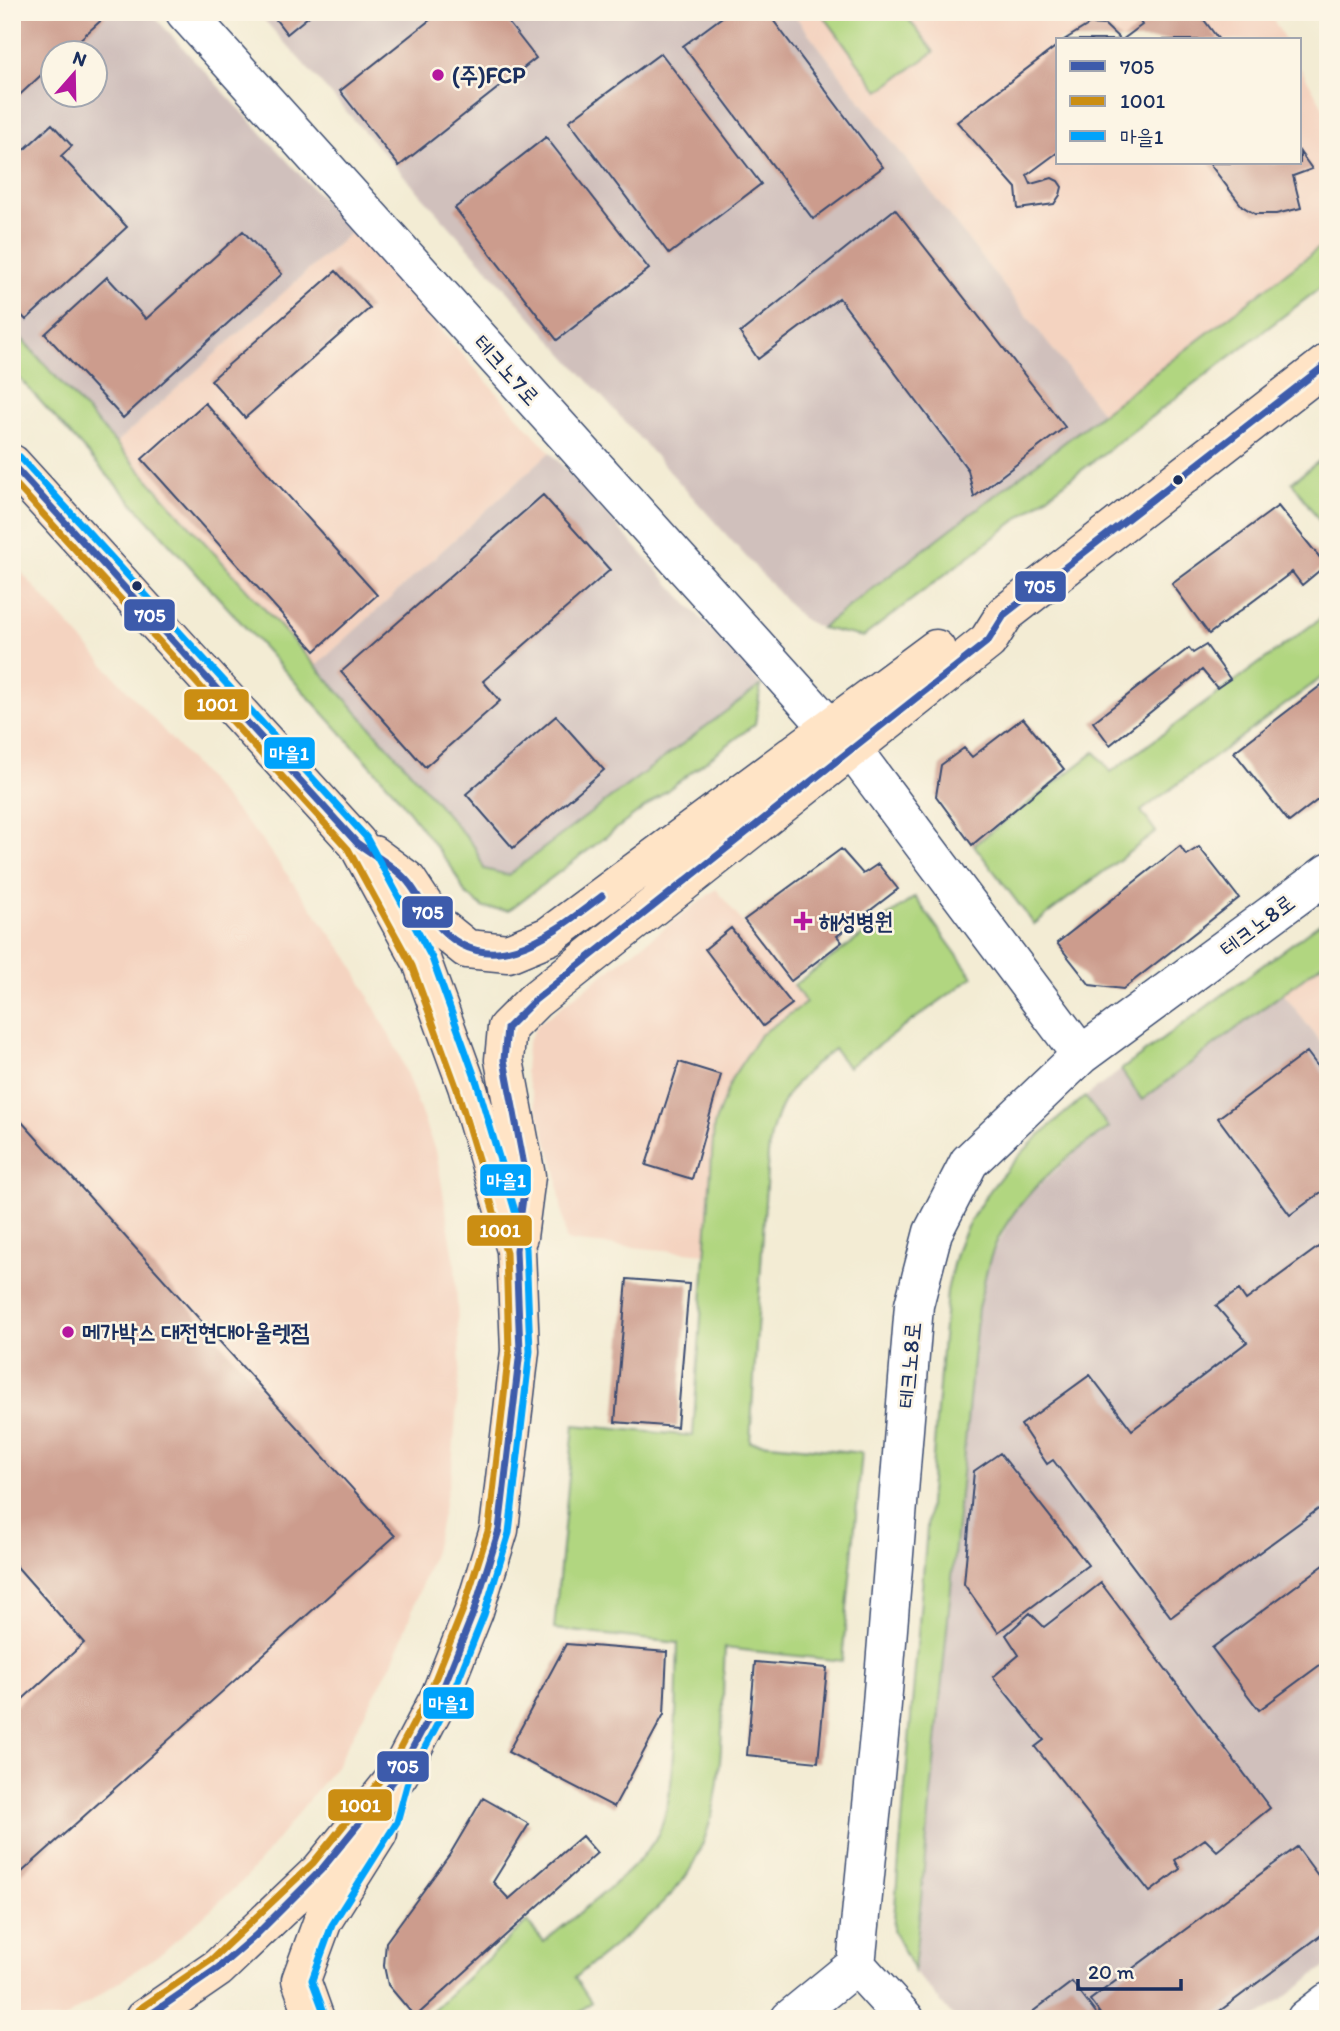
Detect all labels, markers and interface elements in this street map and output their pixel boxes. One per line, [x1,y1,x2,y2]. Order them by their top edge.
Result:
north arrow [38,38,108,108]
legend [1056,38,1302,164]
text: N [70,45,90,71]
text: 705 [1120,54,1154,79]
place label: (주)FCP [452,61,526,89]
marker: (주)FCP [430,67,446,83]
text: 1001 [1120,88,1166,113]
text: 마을1 [1120,124,1164,149]
street label: 테크노7로 [468,329,546,411]
unlabelled marker [1171,473,1185,487]
line badge: 705 [1014,570,1067,603]
text: 705 [1023,575,1056,598]
unlabelled marker [130,579,144,593]
line badge: 705 [123,598,176,632]
text: 705 [133,604,166,627]
line badge: 1001 [183,688,250,721]
text: 1001 [196,693,238,716]
line badge: 마을1 [263,736,316,770]
text: 마을1 [269,742,309,765]
street label: 테크노8로 [1214,888,1300,962]
line badge: 705 [401,895,454,929]
text: 705 [411,901,444,924]
place label: 해성병원 [819,907,893,935]
marker: 해성병원 [793,911,813,931]
line badge: 마을1 [479,1163,532,1197]
text: 마을1 [486,1169,526,1192]
line badge: 1001 [466,1214,533,1247]
text: 1001 [479,1219,521,1242]
place label: 메가박스 대전현대아울렛점 [82,1318,310,1346]
street label: 테크노8로 [891,1321,927,1409]
marker: 메가박스 대전현대아울렛점 [60,1324,76,1340]
line badge: 마을1 [422,1686,475,1720]
text: 마을1 [428,1692,468,1715]
line badge: 705 [376,1750,430,1783]
text: 705 [386,1755,419,1778]
line badge: 1001 [327,1788,393,1822]
text: 1001 [339,1794,381,1817]
scale bar [1078,1947,1181,1991]
text: 20 m [1088,1959,1135,1984]

